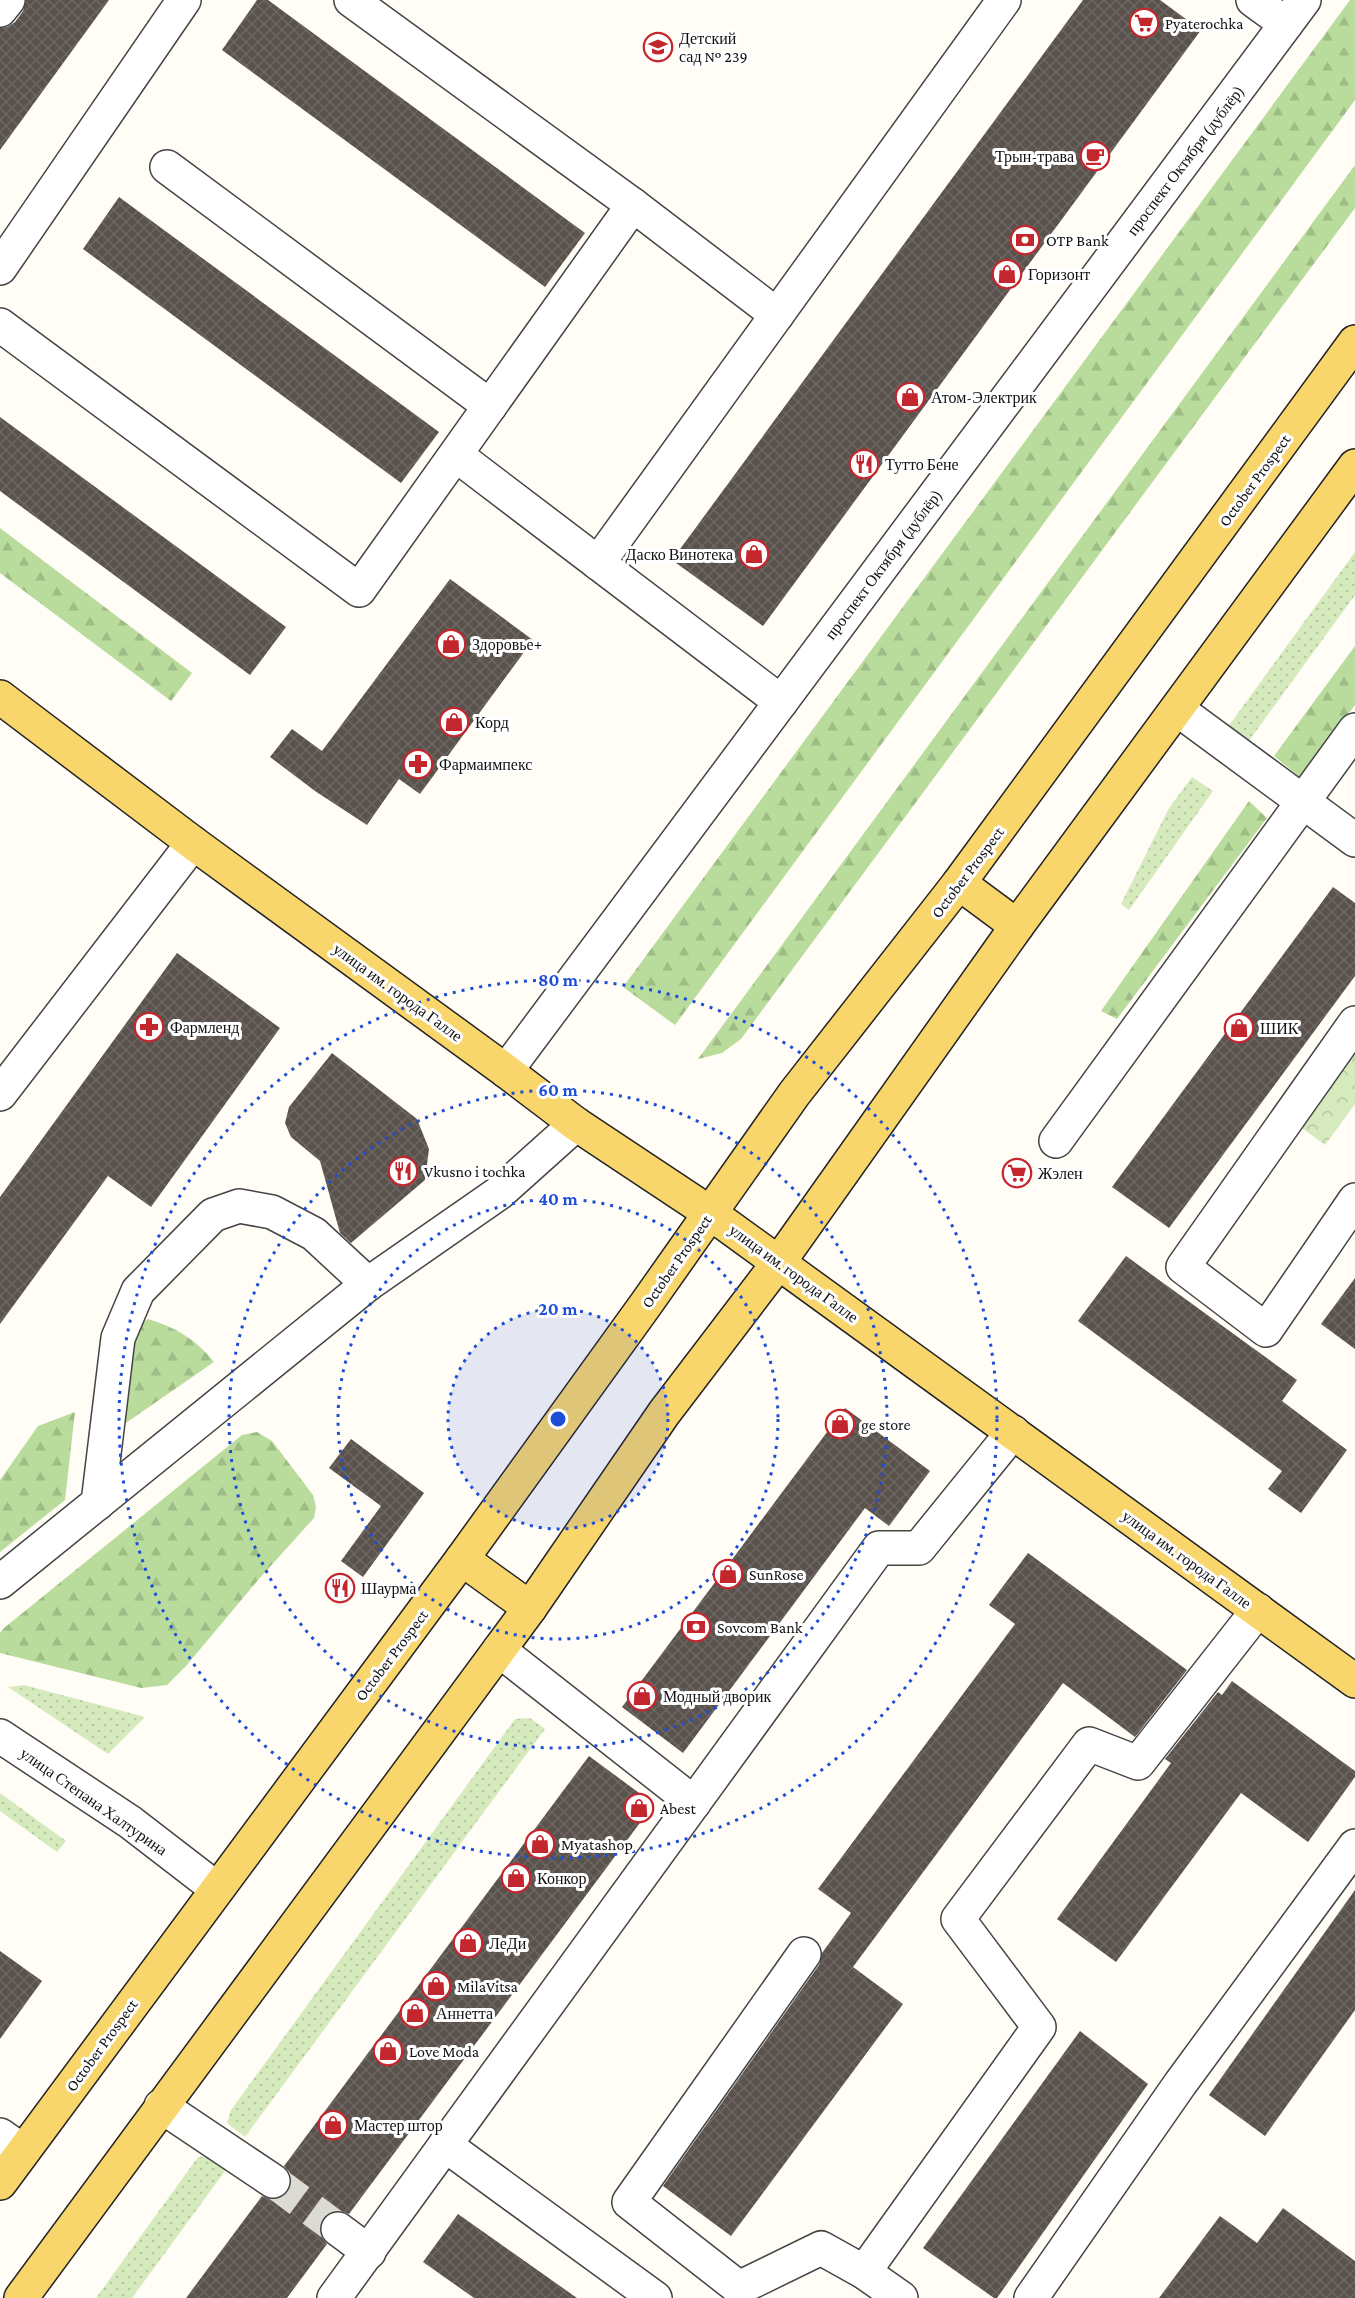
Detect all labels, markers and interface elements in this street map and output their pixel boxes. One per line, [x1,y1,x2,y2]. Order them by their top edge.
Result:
supermarket icon: Pyaterochka [1128,7,1160,39]
place label: Pyaterochka [1165,15,1244,33]
place label: Детский сад № 239 [679,30,748,66]
school or university icon: Детский сад № 239 [642,31,674,63]
street label: проспект Октября (дублёр) [1124,82,1248,239]
cafe icon: Трын-трава [1079,140,1111,172]
place label: Трын-трава [995,148,1074,166]
bank icon: OTP Bank [1009,224,1041,256]
place label: OTP Bank [1046,232,1109,249]
shop icon: Горизонт [991,258,1023,290]
place label: Горизонт [1028,266,1090,284]
shop icon: Атом-Электрик [894,381,926,413]
place label: Атом-Электрик [931,389,1037,407]
street label: October Prospect [1215,430,1295,530]
restaurant icon: Тутто Бене [848,448,880,480]
place label: Тутто Бене [885,456,959,474]
street label: проспект Октября (дублёр) [822,486,946,643]
shop icon: Даско Винотека [738,538,770,570]
place label: Даско Винотека [626,546,733,564]
shop icon: Здоровье+ [435,628,467,660]
place label: Здоровье+ [472,636,542,654]
shop icon: Корд [438,706,470,738]
place label: Корд [475,714,509,732]
pharmacy icon: Фармаимпекс [402,748,434,780]
place label: Фармаимпекс [439,756,532,774]
street label: October Prospect [928,823,1008,922]
street label: улица им. города Галле [329,940,465,1046]
text: 80 m [538,970,579,990]
pharmacy icon: Фармленд [133,1011,165,1043]
shop icon: ШИК [1223,1012,1255,1044]
place label: Фармленд [170,1019,239,1037]
place label: ШИК [1260,1020,1299,1037]
text: 60 m [538,1080,578,1100]
restaurant icon: Vkusno i tochka [387,1155,419,1187]
supermarket icon: Жэлен [1001,1157,1033,1189]
place label: Vkusno i tochka [424,1163,526,1180]
place label: Жэлен [1038,1165,1083,1182]
text: 40 m [538,1189,578,1209]
street label: October Prospect [638,1211,716,1312]
street label: улица им. города Галле [725,1221,861,1327]
text: 20 m [539,1299,578,1319]
shop icon: ge store [824,1408,856,1440]
centre of rings [548,1409,568,1429]
place label: ge store [861,1416,910,1434]
street label: улица им. города Галле [1118,1507,1254,1613]
shop icon: SunRose [712,1558,744,1590]
place label: SunRose [749,1566,803,1583]
restaurant icon: Шаурма [324,1572,356,1604]
place label: Шаурма [361,1580,416,1598]
street label: October Prospect [352,1606,432,1705]
bank icon: Sovcom Bank [680,1611,712,1643]
place label: Sovcom Bank [717,1619,803,1636]
shop icon: Модный дворик [626,1680,658,1712]
place label: Модный дворик [663,1688,772,1706]
street label: улица Степана Халтурина [17,1744,170,1859]
shop icon: Abest [623,1792,655,1824]
place label: Abest [660,1800,697,1817]
shop icon: Myatashop [524,1828,556,1860]
place label: Myatashop [561,1836,633,1854]
shop icon: Конкор [500,1862,532,1894]
place label: Конкор [537,1870,586,1888]
shop icon: ЛеДи [452,1927,484,1959]
place label: ЛеДи [489,1935,527,1953]
shop icon: MilaVitsa [420,1970,452,2002]
place label: MilaVitsa [457,1978,519,1995]
street label: October Prospect [62,1995,142,2095]
shop icon: Аннетта [399,1997,431,2029]
place label: Аннетта [436,2005,493,2022]
shop icon: Love Moda [372,2035,404,2067]
place label: Love Moda [409,2043,480,2060]
shop icon: Мастер штор [317,2109,349,2141]
place label: Мастер штор [354,2117,443,2135]

